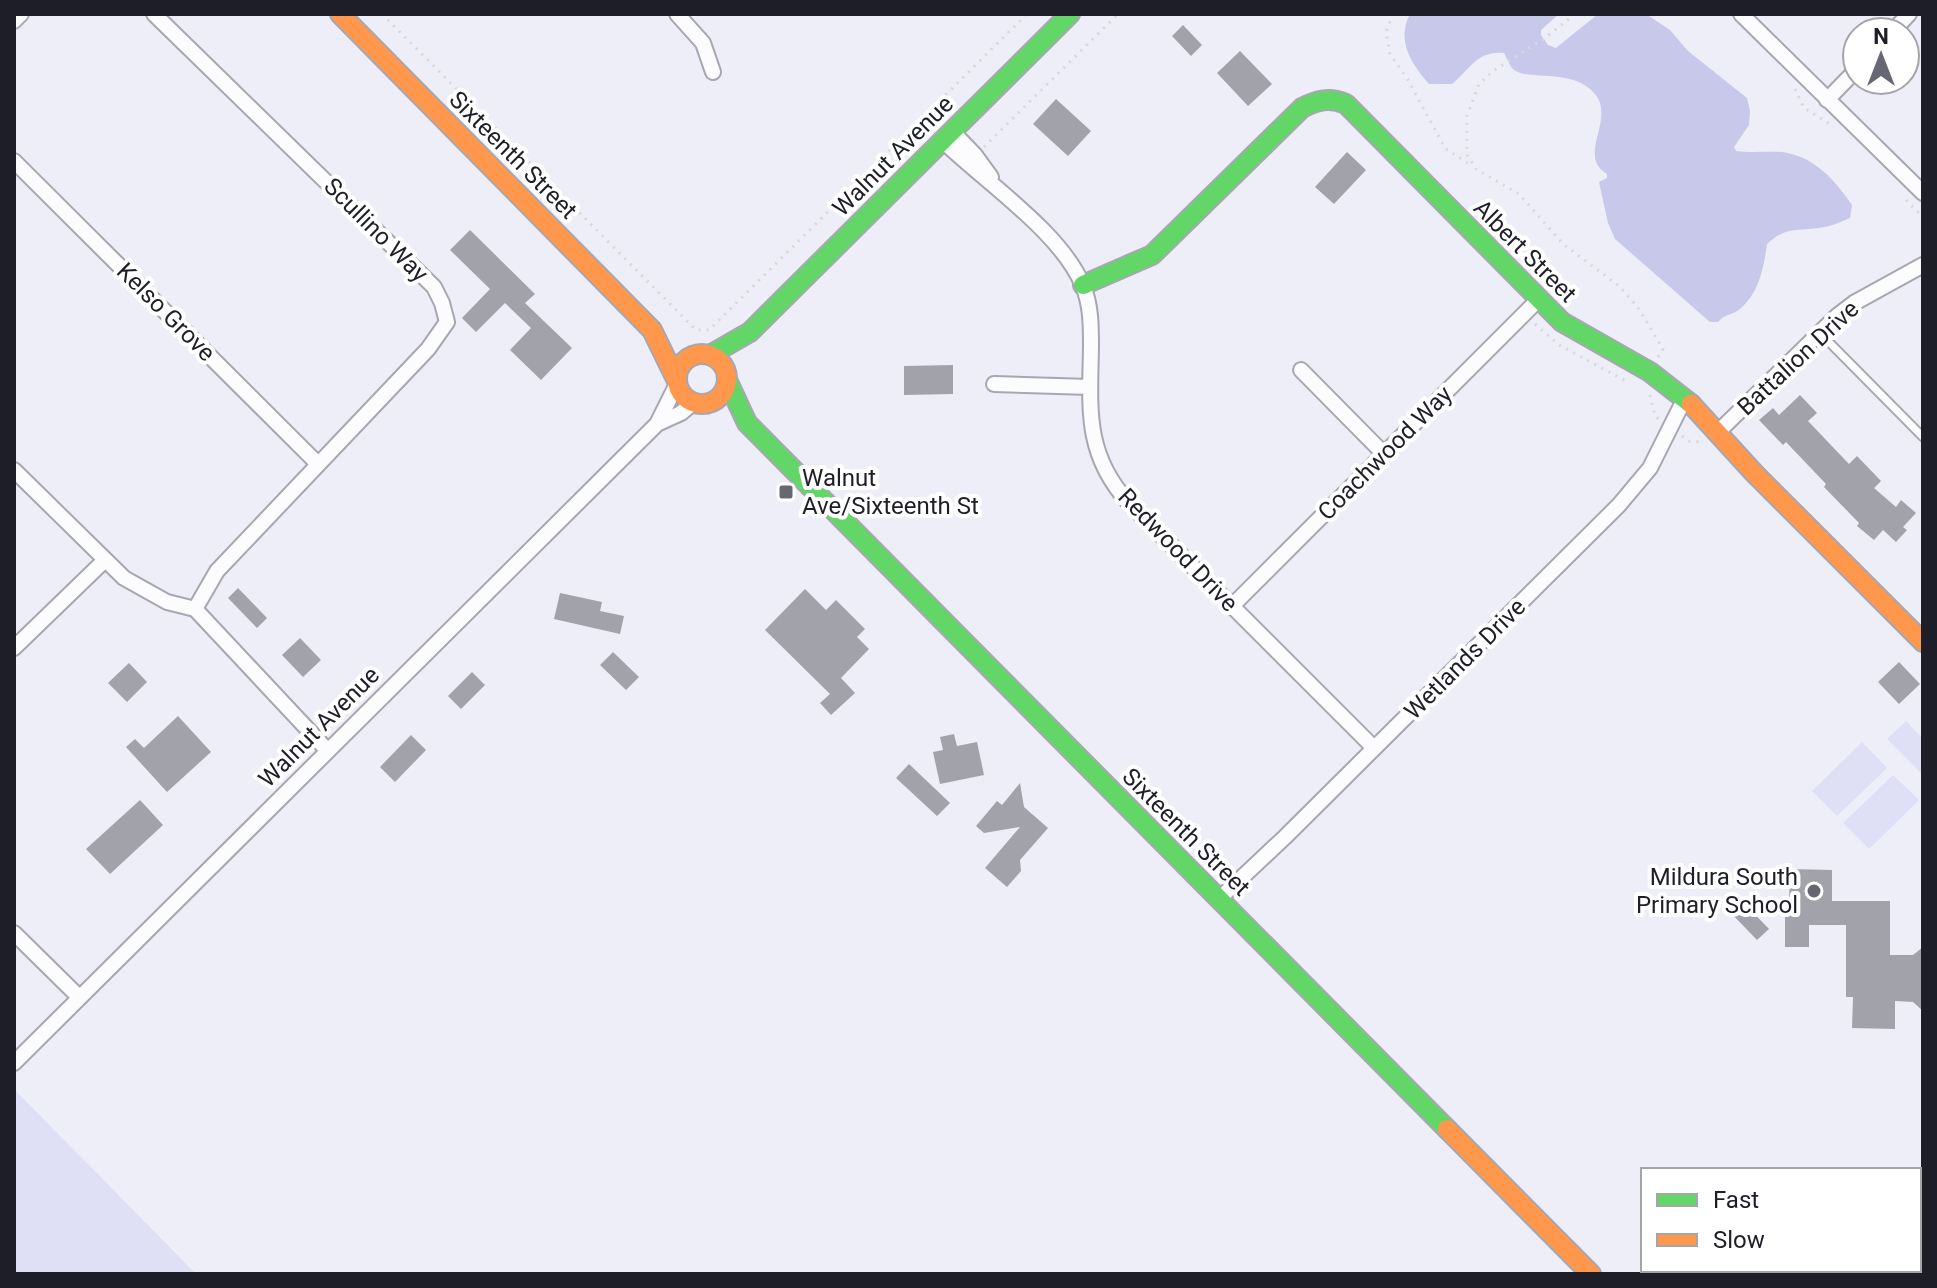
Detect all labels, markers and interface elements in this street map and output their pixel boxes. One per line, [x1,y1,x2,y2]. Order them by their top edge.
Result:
north arrow [1841,16,1921,96]
text: N [1873,24,1889,49]
street label: Sixteenth Street [443,85,583,225]
street label: Walnut Avenue [827,90,959,222]
street label: Scullino Way [318,172,434,288]
street label: Albert Street [1468,194,1582,308]
street label: Kelso Grove [111,257,221,367]
street label: Battalion Drive [1732,295,1864,421]
street label: Coachwood Way [1312,380,1458,526]
place label: Walnut Ave/Sixteenth St [802,464,979,520]
marker: Walnut Ave/Sixteenth St [777,483,795,501]
street label: Redwood Drive [1112,483,1244,617]
street label: Wetlands Drive [1399,593,1531,725]
street label: Walnut Avenue [253,661,385,793]
street label: Sixteenth Street [1116,762,1256,902]
place label: Mildura South Primary School [1636,863,1798,919]
marker: Mildura South Primary School [1805,882,1823,900]
legend [1641,1168,1921,1272]
text: Fast [1713,1186,1759,1214]
text: Slow [1713,1226,1765,1254]

